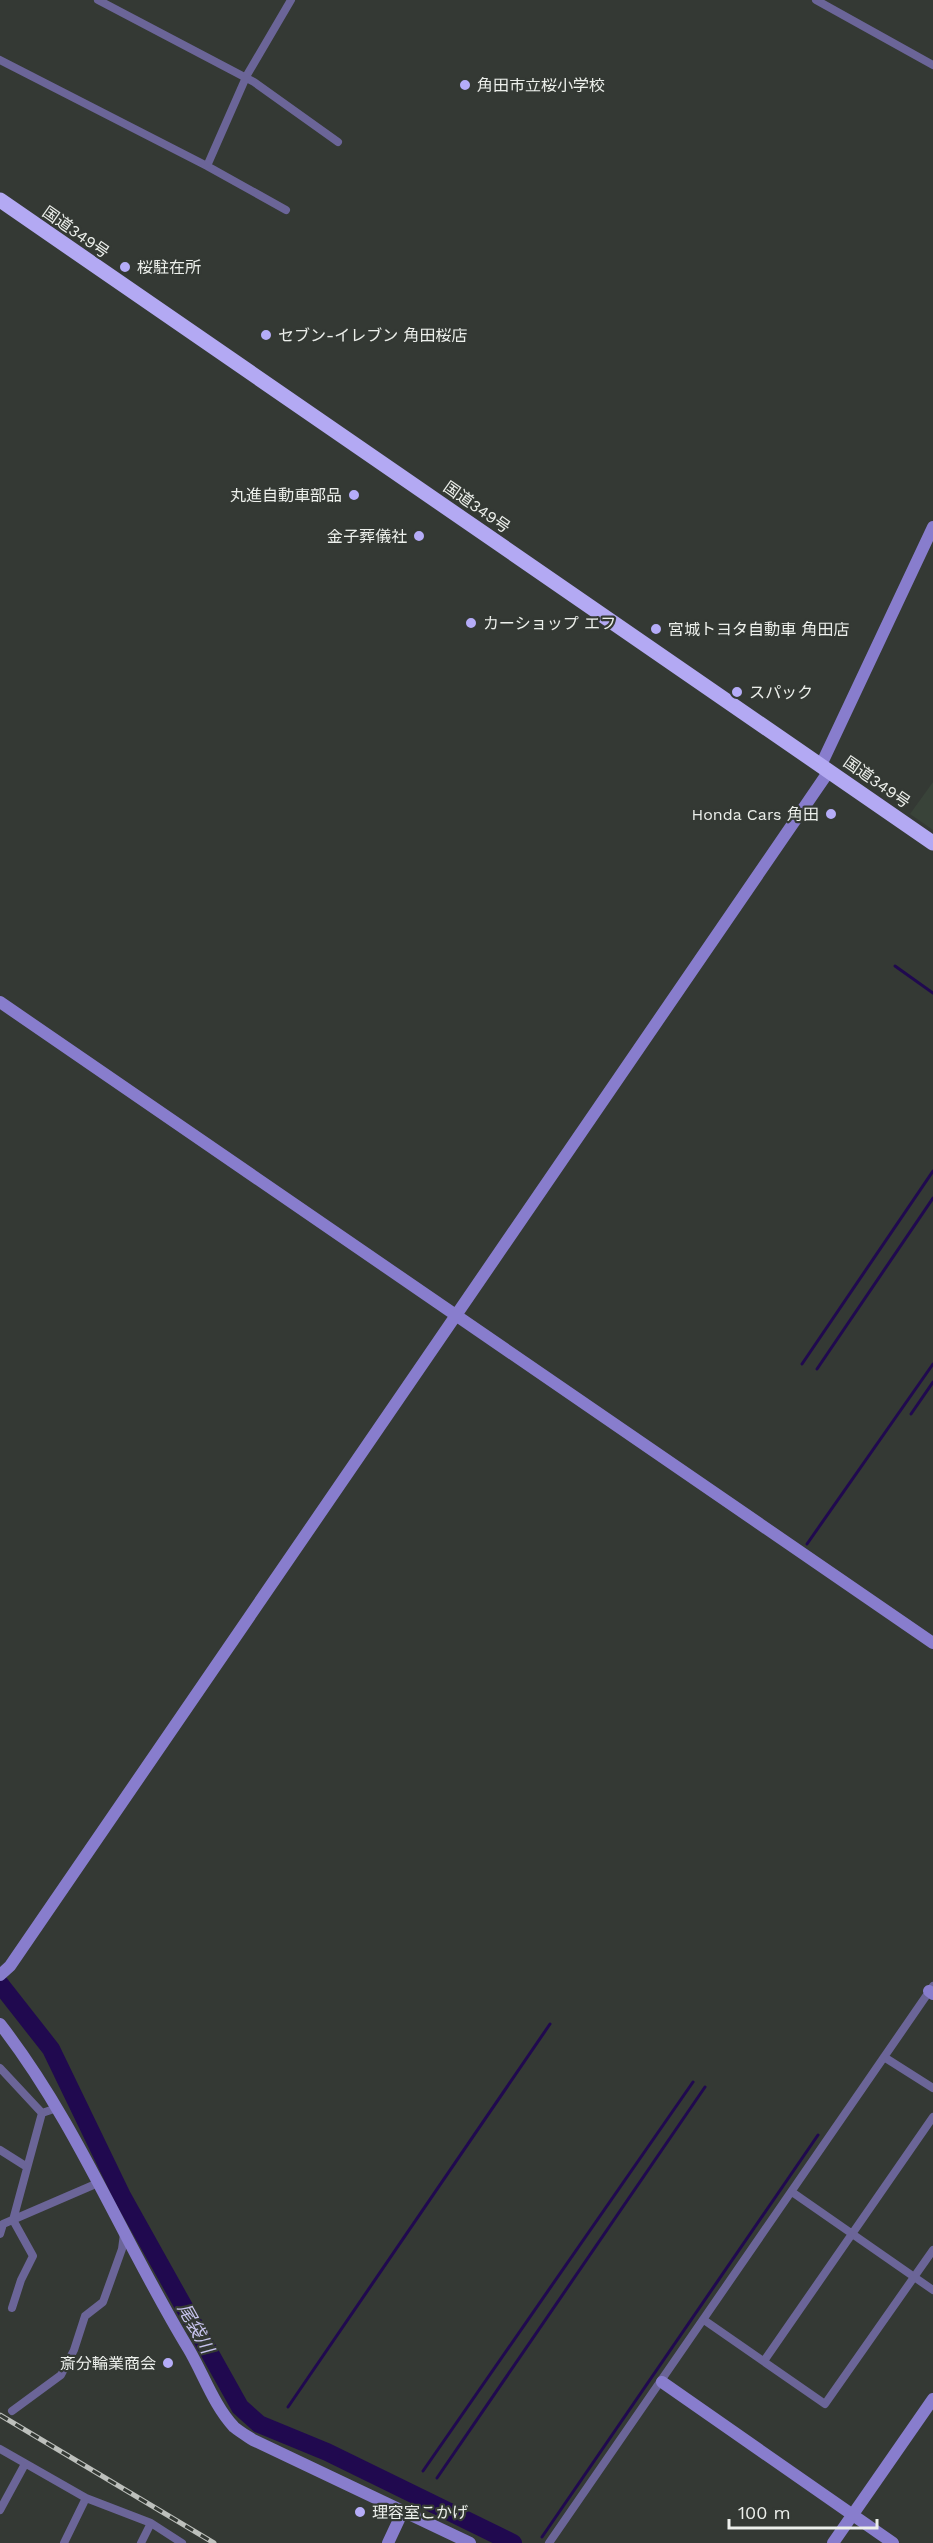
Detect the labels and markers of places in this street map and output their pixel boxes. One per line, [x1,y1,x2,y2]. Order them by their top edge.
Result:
place label: 角田市立桜小学校 [477,76,605,95]
marker: 角田市立桜小学校 [458,78,472,92]
place label: 桜駐在所 [137,258,201,277]
marker: 桜駐在所 [118,260,132,274]
place label: セブン-イレブン 角田桜店 [278,326,468,345]
marker: セブン-イレブン 角田桜店 [259,328,273,342]
place label: 丸進自動車部品 [230,486,342,505]
marker: 丸進自動車部品 [347,488,361,502]
place label: 金子葬儀社 [327,527,407,546]
marker: 金子葬儀社 [412,529,426,543]
place label: カーショップ エフ [483,614,616,633]
marker: カーショップ エフ [464,616,478,630]
place label: 宮城トヨタ自動車 角田店 [668,620,849,639]
marker: 宮城トヨタ自動車 角田店 [649,622,663,636]
place label: スパック [749,683,813,702]
marker: スパック [730,685,744,699]
place label: Honda Cars 角田 [692,805,819,824]
marker: Honda Cars 角田 [824,807,838,821]
place label: 斎分輪業商会 [60,2354,156,2373]
marker: 斎分輪業商会 [161,2356,175,2370]
place label: 理容室こかげ [372,2503,468,2522]
marker: 理容室こかげ [353,2505,367,2519]

